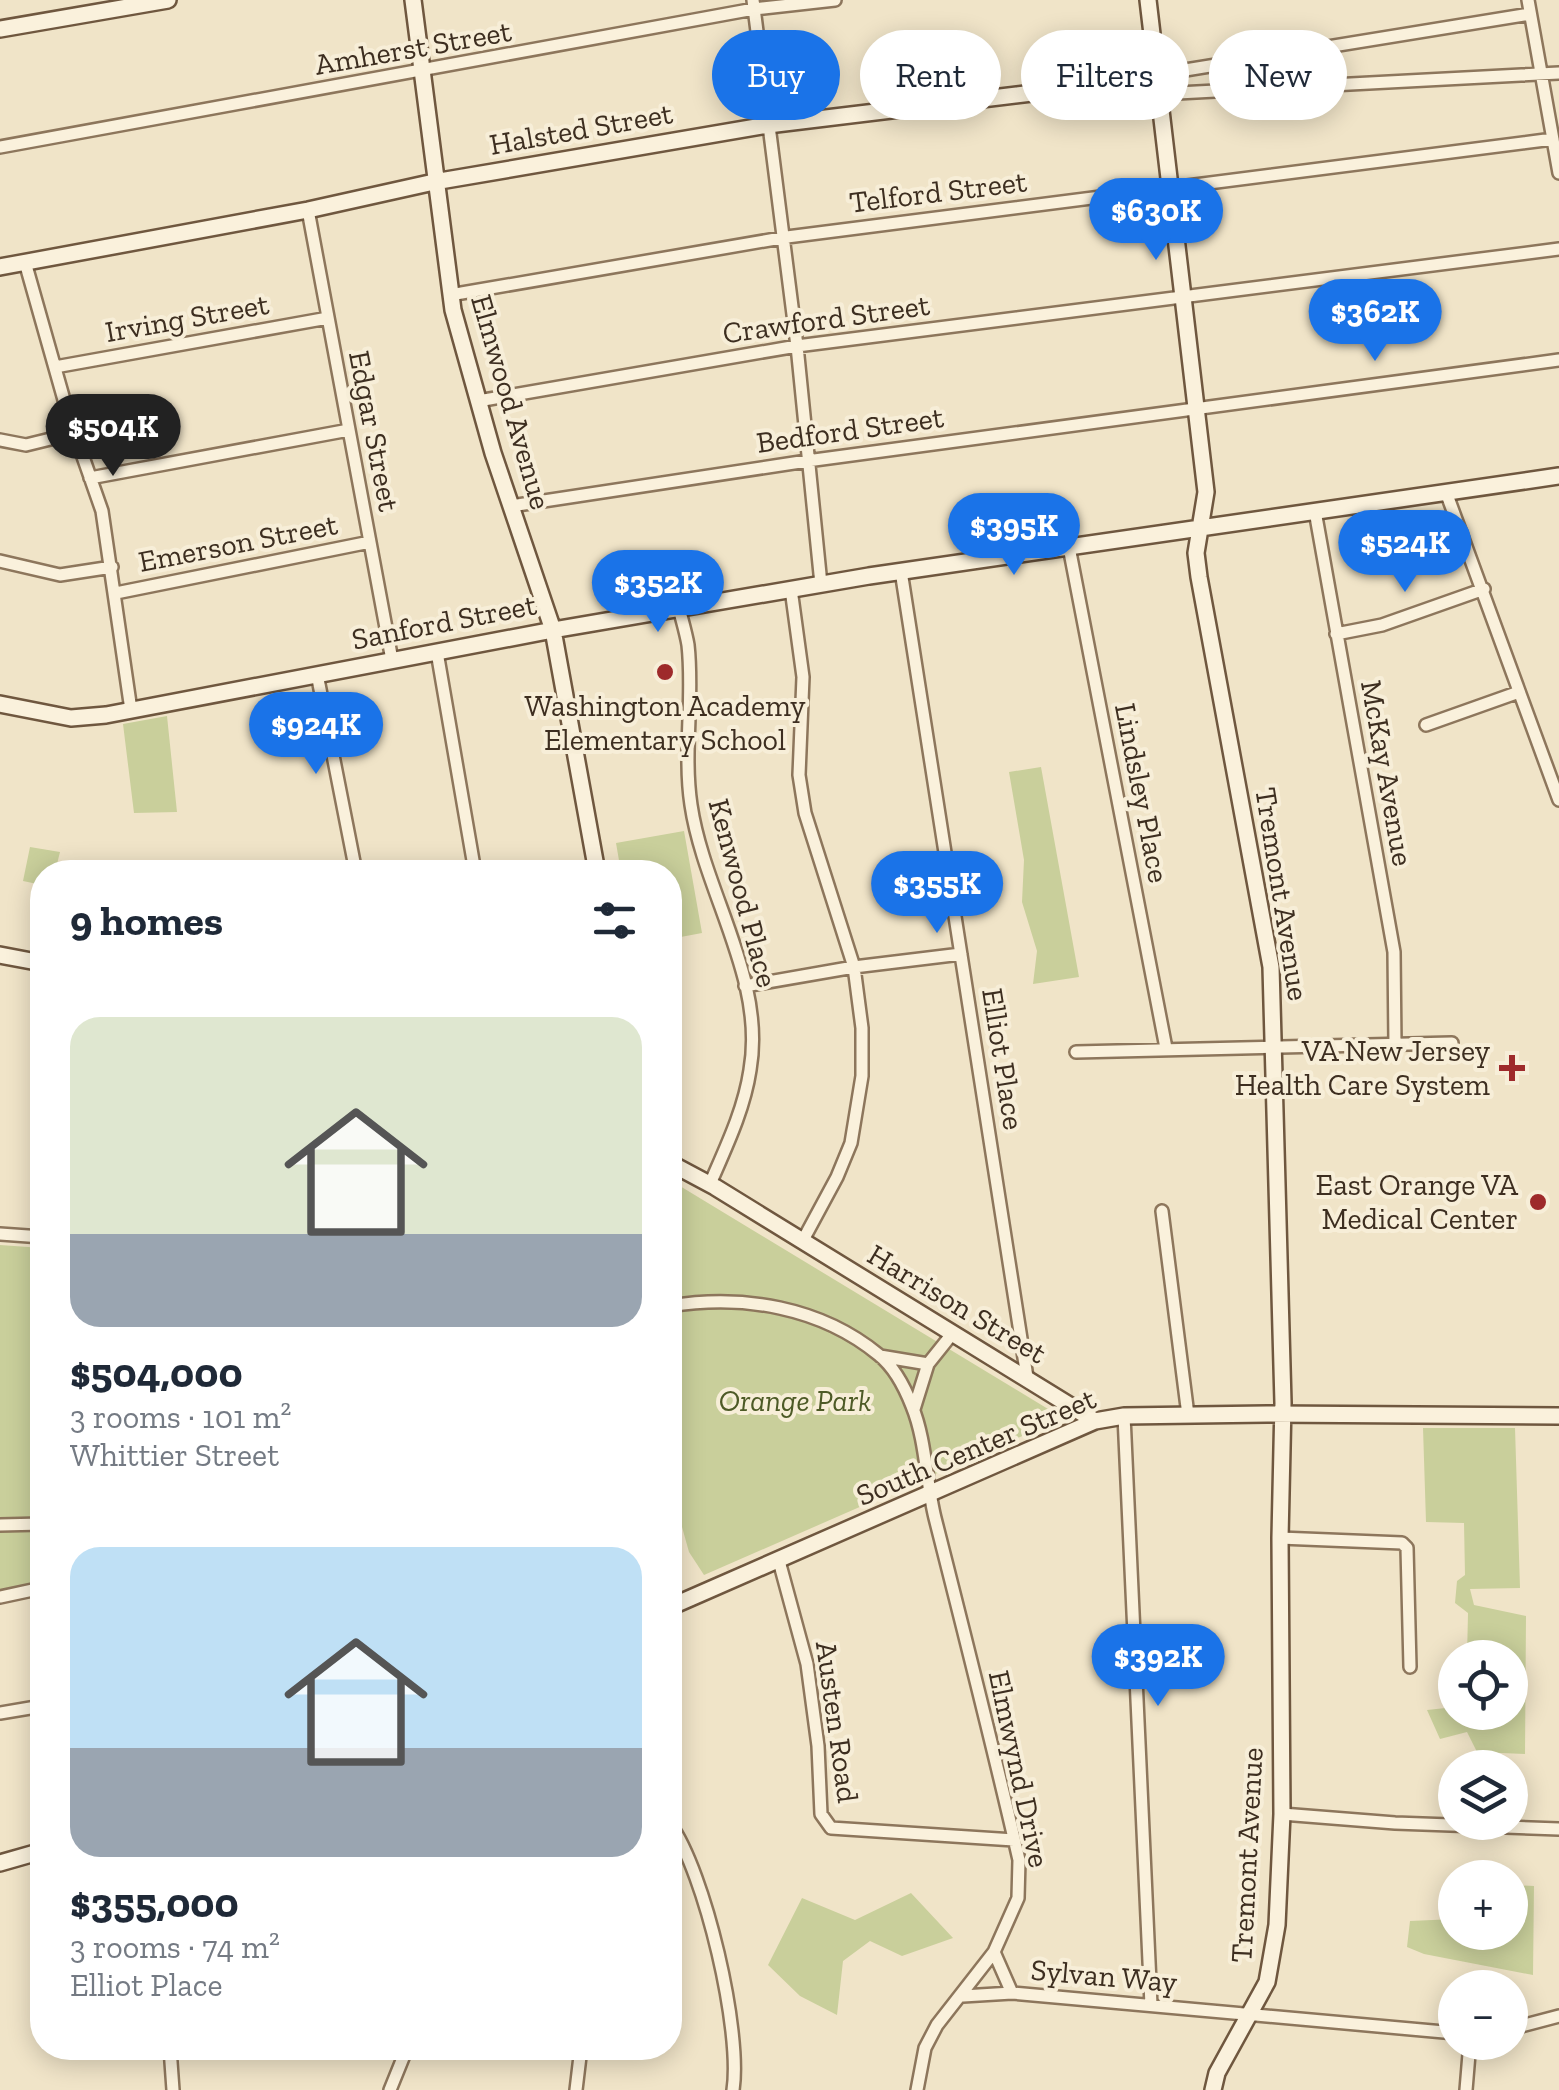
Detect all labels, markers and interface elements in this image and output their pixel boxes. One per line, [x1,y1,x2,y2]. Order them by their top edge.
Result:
street label: Amherst Street [312,13,514,83]
chip: Buy [712,30,840,120]
chip: Rent [860,30,1001,120]
chip: Filters [1021,30,1189,120]
chip: New [1209,30,1347,120]
street label: Halsted Street [487,95,675,163]
street label: Telford Street [847,163,1029,221]
pin: $630K [1086,178,1226,263]
text: $630K [1111,191,1201,229]
pin: $362K [1305,279,1445,364]
street label: Irving Street [102,286,272,350]
street label: Crawford Street [720,287,932,351]
street label: Elmwood Avenue [463,290,559,514]
text: $362K [1331,292,1419,330]
street label: Edgar Street [341,348,407,514]
pin: $504K [43,394,183,479]
street label: Bedford Street [754,399,946,461]
text: $504K [68,407,158,445]
pin: $395K [944,493,1084,578]
street label: Emerson Street [136,506,340,580]
text: $395K [970,506,1058,544]
pin: $524K [1335,510,1475,595]
text: $524K [1360,523,1450,561]
pin: $352K [588,550,728,635]
text: $352K [614,563,702,601]
street label: Sanford Street [349,586,539,658]
marker: Washington Academy Elementary School [654,661,676,683]
street label: McKay Avenue [1353,677,1421,869]
place label: Washington Academy Elementary School [524,688,806,758]
pin: $924K [246,692,386,777]
street label: Lindsley Place [1107,700,1177,886]
text: $924K [271,705,361,743]
street label: Tremont Avenue [1247,785,1317,1003]
street label: Kenwood Place [701,795,785,991]
pin: $355K [867,851,1007,936]
text: $355K [893,864,981,902]
icon: filters [587,893,642,948]
text: 9 homes [70,895,223,946]
street label: Elliot Place [974,986,1032,1132]
place label: VA New Jersey Health Care System [1235,1033,1491,1103]
marker: VA New Jersey Health Care System [1499,1055,1525,1081]
icon: home [266,1082,446,1262]
place label: East Orange VA Medical Center [1316,1167,1519,1237]
marker: East Orange VA Medical Center [1527,1191,1549,1213]
street label: Harrison Street [861,1237,1053,1371]
text: $504,000 [70,1347,243,1398]
street label: South Center Street [851,1380,1101,1514]
park label: Orange Park [719,1383,871,1419]
text: 3 rooms · 101 m² [70,1398,291,1436]
text: Whittier Street [70,1436,279,1474]
icon: home [266,1612,446,1792]
pin: $392K [1088,1624,1228,1709]
text: $392K [1114,1637,1202,1675]
street label: Austen Road [808,1639,866,1806]
map controls [1438,1640,1528,2060]
button: locate [1438,1640,1528,1730]
street label: Elmwynd Drive [981,1667,1057,1871]
street label: Tremont Avenue [1223,1747,1271,1963]
button: layers [1438,1750,1528,1840]
button: + [1438,1860,1528,1950]
text: $355,000 [70,1877,239,1928]
text: 3 rooms · 74 m² [70,1928,280,1966]
street label: Sylvan Way [1029,1952,1179,2000]
text: Elliot Place [70,1966,223,2004]
button: − [1438,1970,1528,2060]

